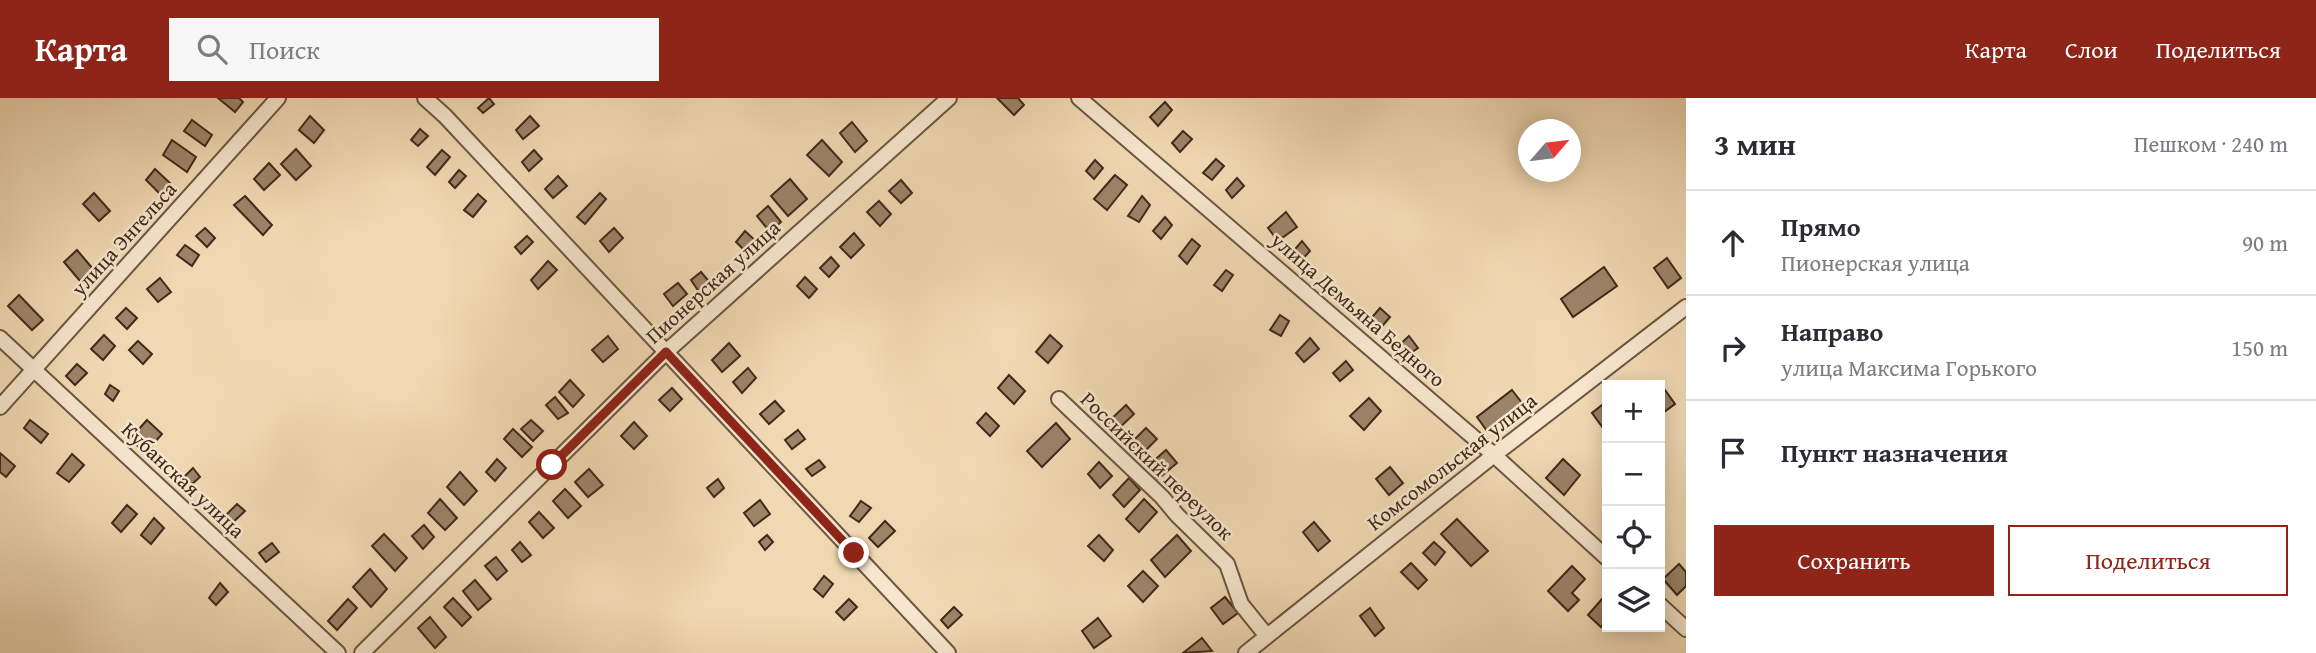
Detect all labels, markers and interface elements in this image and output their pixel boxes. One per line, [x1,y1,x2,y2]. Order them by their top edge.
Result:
search box [169,18,659,81]
text: Карта [35,25,127,73]
icon: search [193,30,231,68]
text: Поиск [249,30,320,69]
text: Карта [1965,32,2027,67]
text: Слои [2065,32,2118,67]
text: Поделиться [2156,32,2281,67]
north arrow [1518,119,1581,182]
text: 3 мин [1714,122,1796,166]
text: Пешком · 240 m [2134,127,2288,160]
street label: улица Энгельса [63,174,184,304]
text: Прямо [1781,207,1861,246]
street label: Пионерская улица [638,212,787,351]
street label: улица Демьяна Бедного [1263,224,1452,394]
icon: ahead [1714,224,1752,262]
text: 90 m [2242,226,2288,259]
text: Пионерская улица [1781,246,1970,279]
text: Направо [1781,312,1883,351]
icon: right [1714,329,1752,367]
text: 150 m [2231,331,2288,364]
text: улица Максима Горького [1781,351,2037,384]
map controls [1602,380,1665,632]
button: + [1602,380,1665,443]
street label: Российский переулок [1074,384,1241,547]
street label: Комсомольская улица [1360,385,1543,538]
street label: Кубанская улица [115,414,252,545]
text: Пункт назначения [1781,433,2008,472]
icon: arrive [1714,434,1752,472]
button: − [1602,443,1665,506]
route start [536,449,567,480]
button: locate [1602,506,1665,569]
button: Сохранить [1714,525,1994,596]
button: Поделиться [2008,525,2288,596]
route end [838,537,869,568]
button: layers [1602,569,1665,632]

